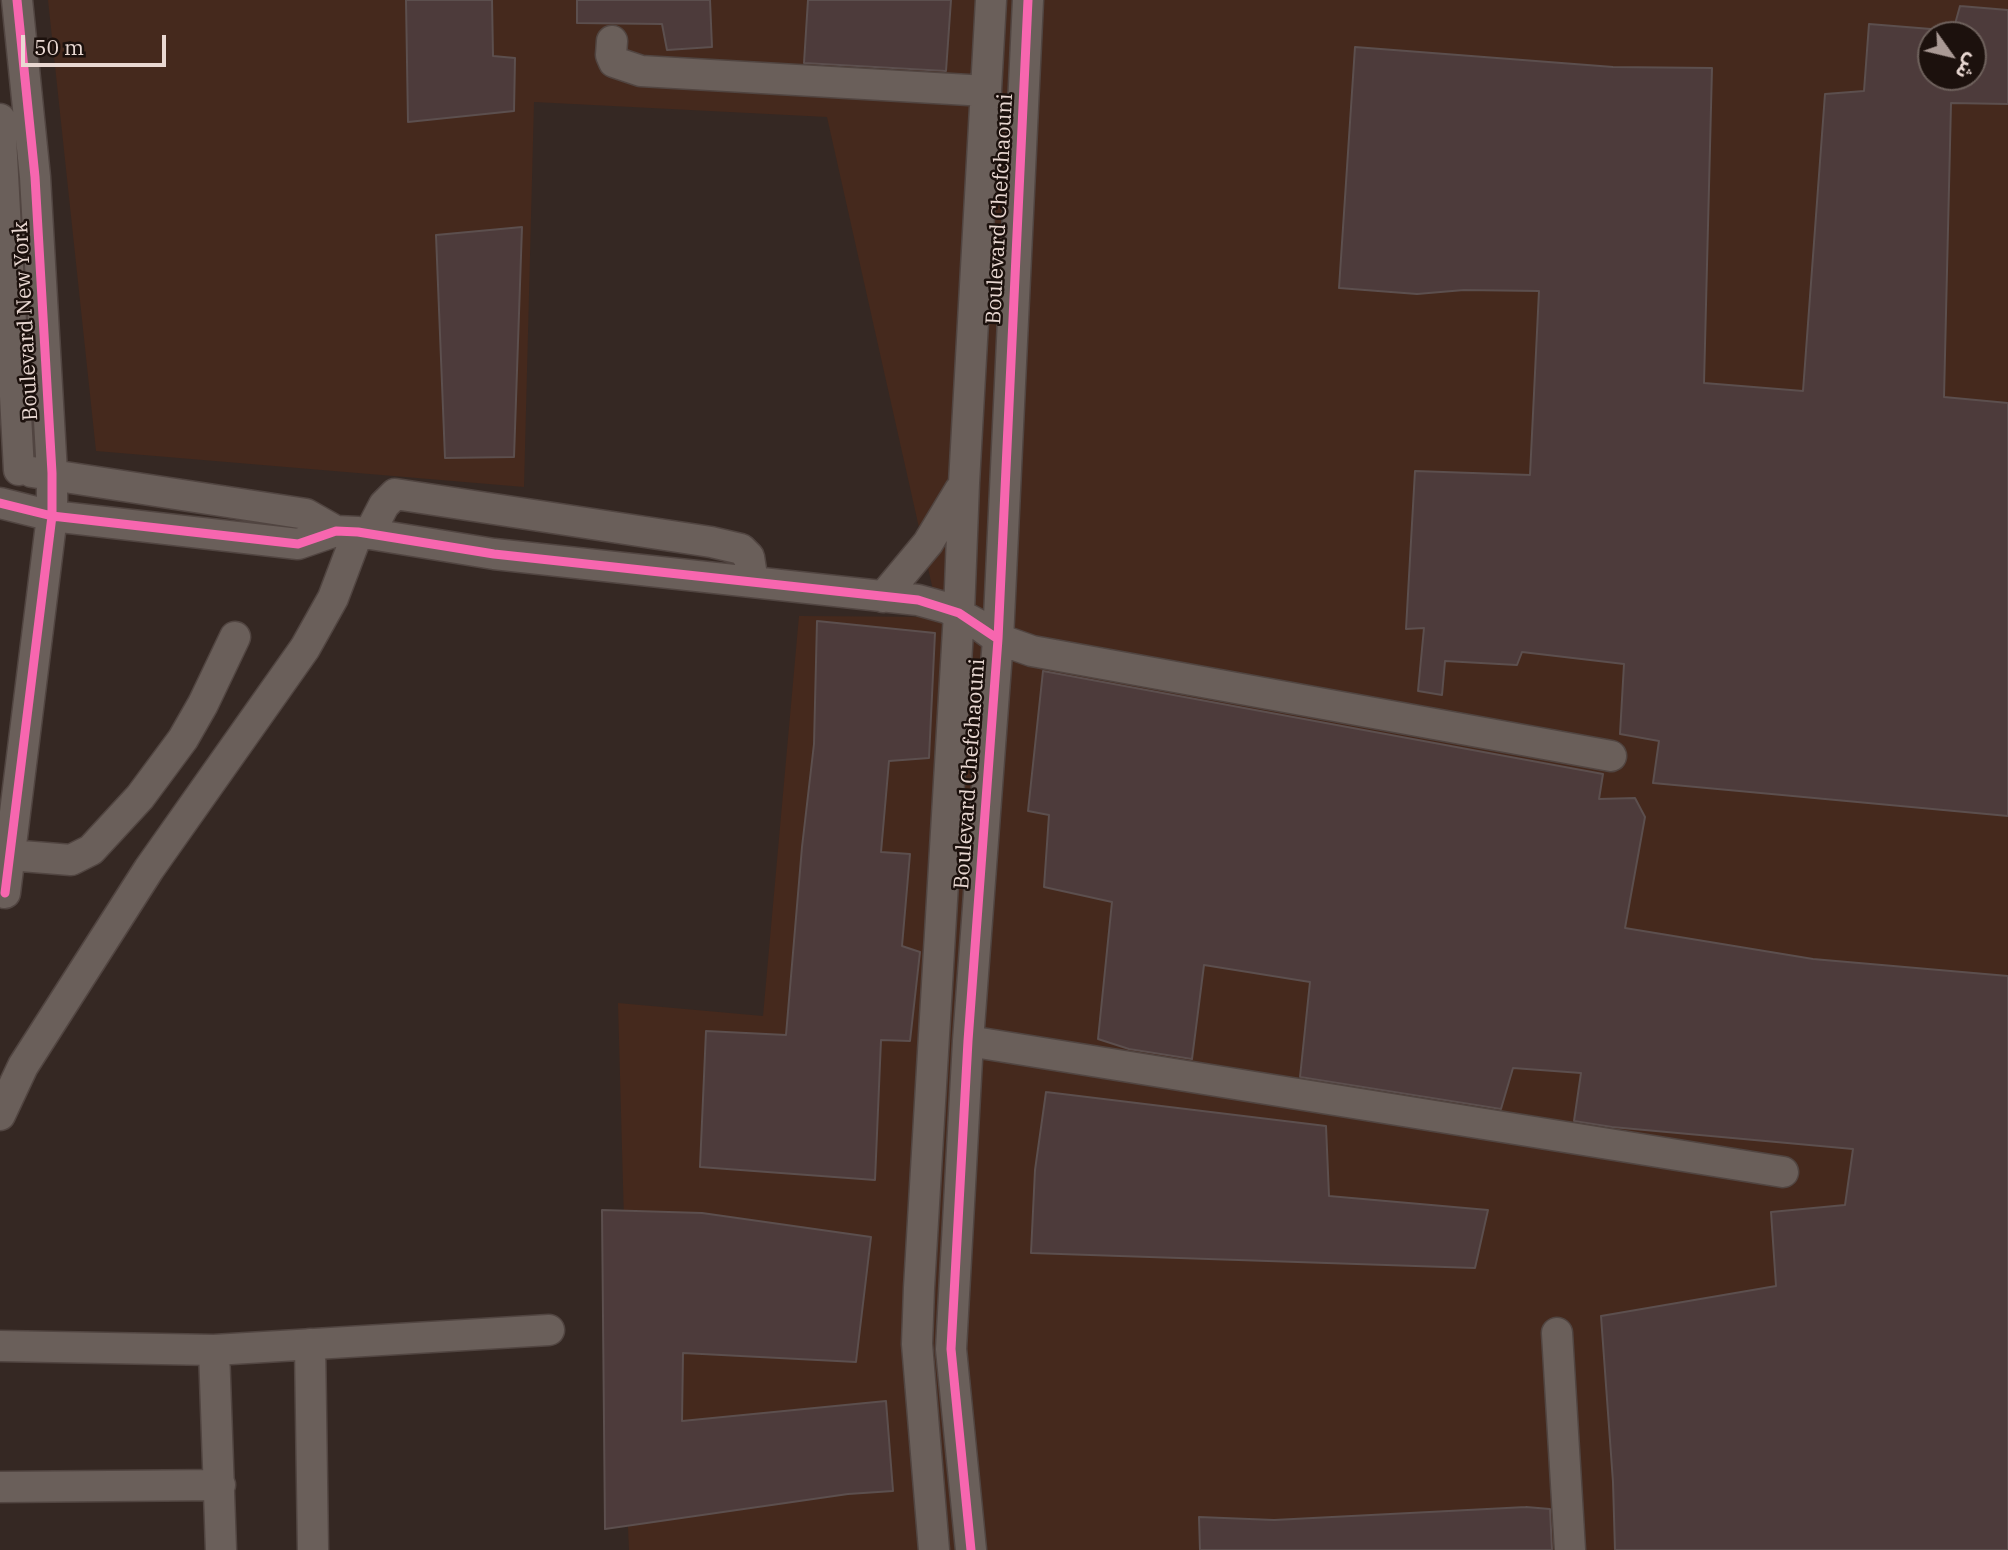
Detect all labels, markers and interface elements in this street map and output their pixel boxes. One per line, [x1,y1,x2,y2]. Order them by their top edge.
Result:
scale bar [24,21,170,65]
north arrow [1917,21,1987,91]
text: 50 m [34,33,84,61]
text: ش [1951,49,1985,84]
street label: Boulevard Chefchaouni [981,93,1019,325]
street label: Boulevard New York [8,221,44,421]
street label: Boulevard Chefchaouni [949,658,991,890]

